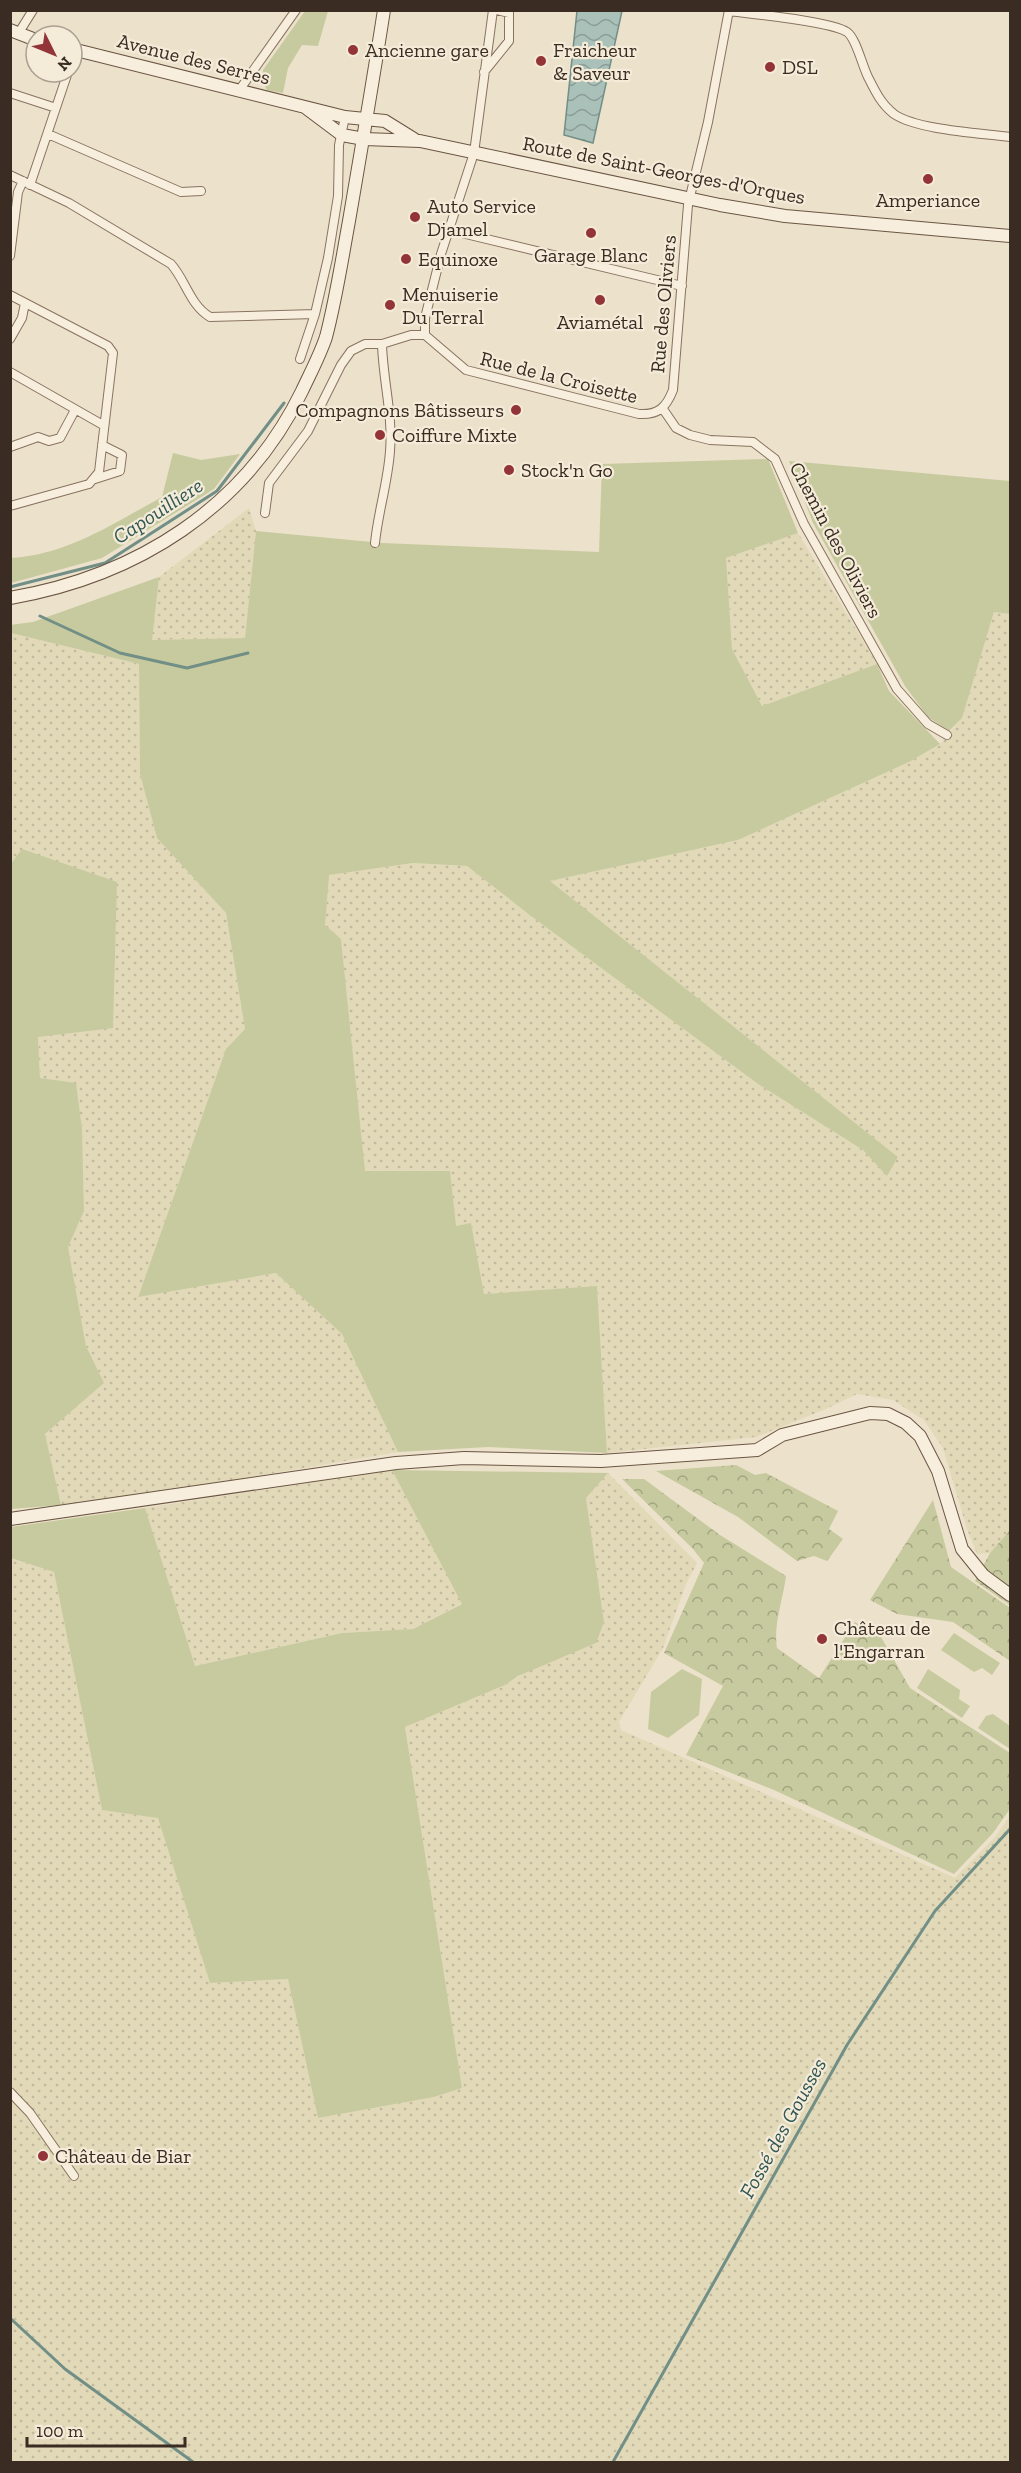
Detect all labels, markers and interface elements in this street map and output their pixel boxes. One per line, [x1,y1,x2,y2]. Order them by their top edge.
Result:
north arrow [24,24,84,84]
street label: Avenue des Serres [115,28,273,90]
place label: Ancienne gare [365,38,489,62]
place label: Fraicheur & Saveur [553,38,637,85]
marker: Ancienne gare [346,43,360,57]
text: N [54,53,76,75]
marker: Fraicheur & Saveur [534,54,548,68]
place label: DSL [782,55,818,79]
marker: DSL [763,60,777,74]
street label: Route de Saint-Georges-d'Orques [521,131,807,209]
marker: Amperiance [921,172,935,186]
place label: Amperiance [876,188,980,212]
place label: Auto Service Djamel [427,194,536,241]
marker: Auto Service Djamel [408,210,422,224]
marker: Garage Blanc [584,226,598,240]
street label: Rue des Oliviers [645,234,681,374]
place label: Garage Blanc [534,243,648,267]
place label: Equinoxe [418,247,498,271]
marker: Equinoxe [399,252,413,266]
place label: Menuiserie Du Terral [402,282,498,329]
marker: Aviamétal [593,293,607,307]
marker: Menuiserie Du Terral [383,298,397,312]
place label: Aviamétal [557,310,643,334]
street label: Rue de la Croisette [478,346,640,408]
place label: Compagnons Bâtisseurs [295,398,504,422]
marker: Compagnons Bâtisseurs [509,403,523,417]
place label: Coiffure Mixte [392,423,517,447]
marker: Coiffure Mixte [373,428,387,442]
place label: Stock'n Go [521,458,613,482]
street label: Chemin des Oliviers [785,458,887,622]
marker: Stock'n Go [502,463,516,477]
water label: Capouilliere [108,472,207,549]
place label: Château de l'Engarran [834,1616,930,1663]
marker: Château de l'Engarran [815,1632,829,1646]
water label: Fossé des Gousses [734,2053,831,2202]
place label: Château de Biar [55,2144,192,2168]
marker: Château de Biar [36,2149,50,2163]
scale bar [27,2410,184,2448]
text: 100 m [36,2420,84,2442]

